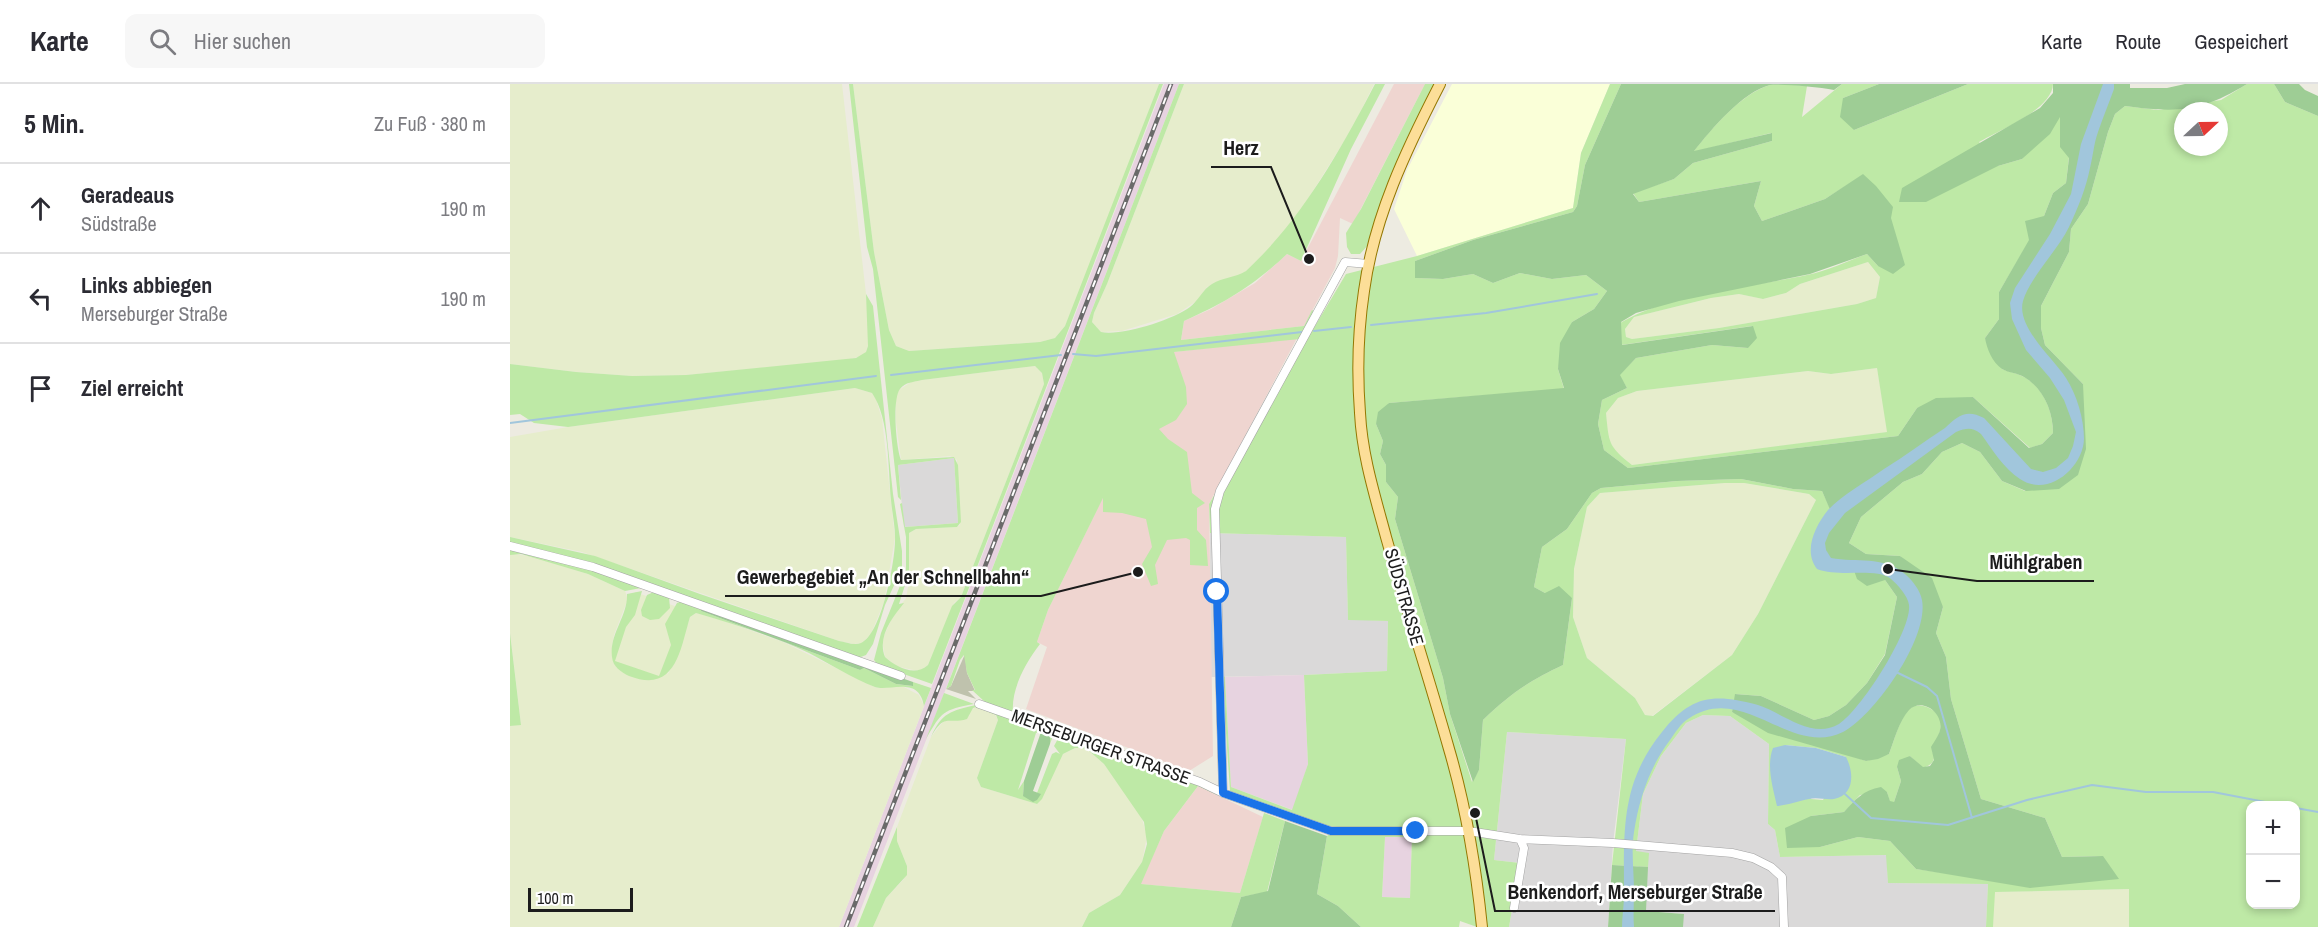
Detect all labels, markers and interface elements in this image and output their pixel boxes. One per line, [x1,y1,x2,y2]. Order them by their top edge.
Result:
search box [125,14,545,68]
text: Karte [30,22,89,60]
icon: search [146,25,179,58]
text: Hier suchen [194,26,291,56]
text: Karte [2041,27,2082,56]
text: Route [2115,27,2161,56]
text: Gespeichert [2194,27,2288,56]
north arrow [2174,102,2228,156]
text: 5 Min. [24,106,84,141]
text: Zu Fuß · 380 m [374,110,486,137]
callout: Herz [1211,129,1271,167]
text: Herz [1223,134,1259,161]
text: Geradeaus [81,180,174,210]
icon: ahead [24,192,57,225]
text: 190 m [440,195,486,222]
text: Südstraße [81,210,157,237]
text: Links abbiegen [81,270,212,300]
icon: left [24,282,57,315]
text: 190 m [440,285,486,312]
text: Merseburger Straße [81,300,228,327]
icon: arrive [24,372,57,405]
text: Ziel erreicht [81,373,183,403]
callout: Mühlgraben [1977,543,2094,581]
street label: SÜDSTRASSE [1379,545,1430,648]
text: Mühlgraben [1990,548,2082,575]
callout: Gewerbegebiet „An der Schnellbahn“ [725,558,1041,596]
text: Gewerbegebiet „An der Schnellbahn“ [737,563,1029,590]
route start [1203,578,1229,604]
street label: MERSEBURGER STRASSE [1008,703,1194,791]
map controls [2246,801,2300,909]
button: + [2246,801,2300,855]
route end [1402,817,1428,843]
button: − [2246,855,2300,909]
callout: Benkendorf, Merseburger Straße [1495,873,1775,911]
text: Benkendorf, Merseburger Straße [1507,878,1763,905]
scale bar [528,885,633,912]
text: 100 m [537,887,573,909]

